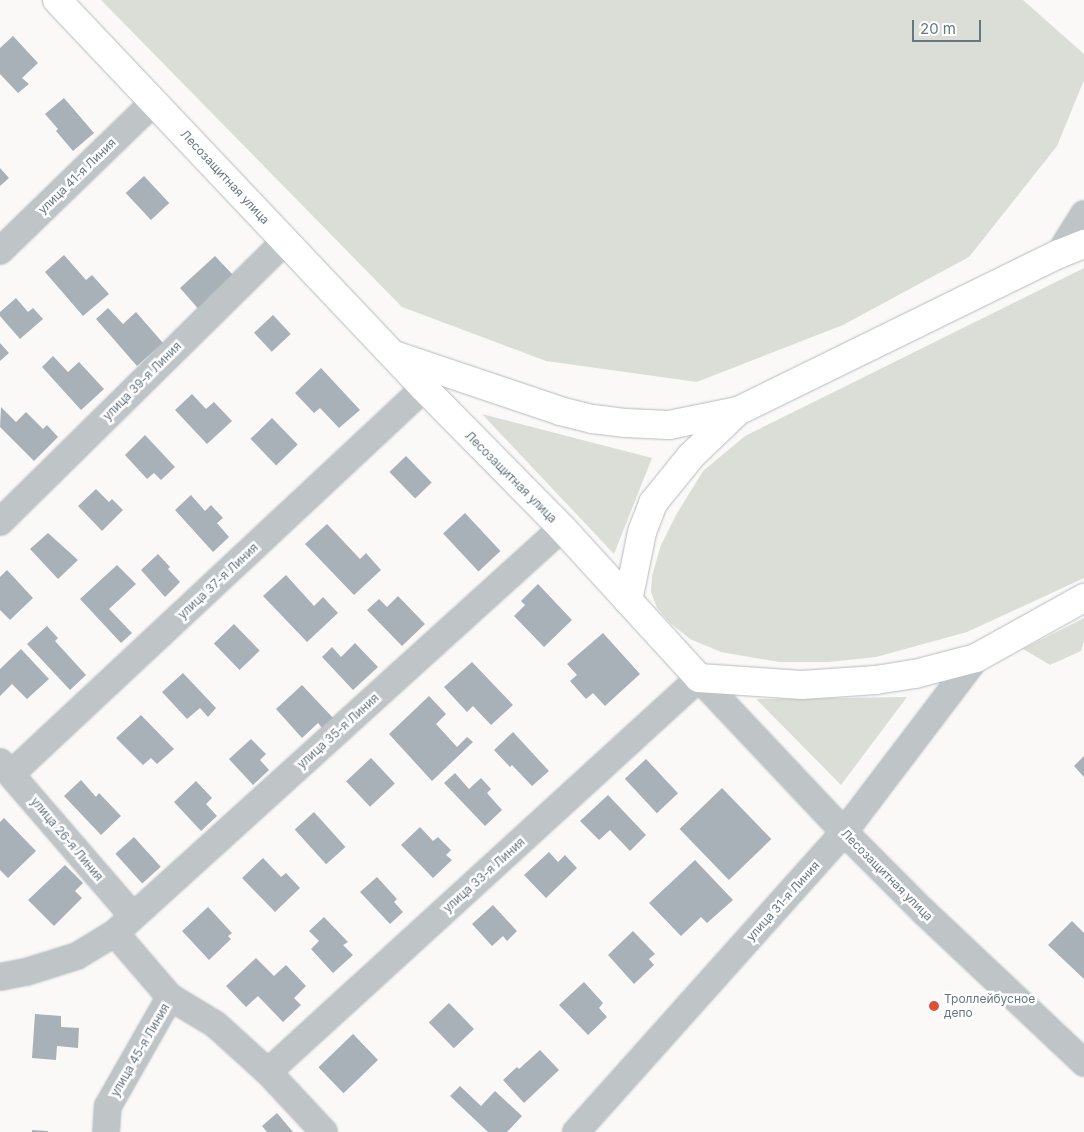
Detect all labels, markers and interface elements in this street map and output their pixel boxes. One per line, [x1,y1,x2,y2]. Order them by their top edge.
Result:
scale bar [914,10,983,42]
text: 20 m [920,19,956,38]
street label: Лесозащитная улица [178,127,272,227]
street label: улица 41-я Линия [35,135,119,217]
street label: улица 39-я Линия [100,339,184,423]
street label: Лесозащитная улица [462,428,560,526]
street label: улица 37-я Линия [175,540,261,622]
street label: улица 35-я Линия [294,691,382,771]
street label: улица 26-я Линия [28,794,106,884]
street label: Лесозащитная улица [838,826,936,924]
street label: улица 33-я Линия [440,835,528,915]
street label: улица 31-я Линия [743,858,823,944]
place label: Троллейбусное депо [944,992,1035,1020]
marker: Троллейбусное депо [928,1000,940,1012]
street label: улица 45-я Линия [108,1001,172,1099]

